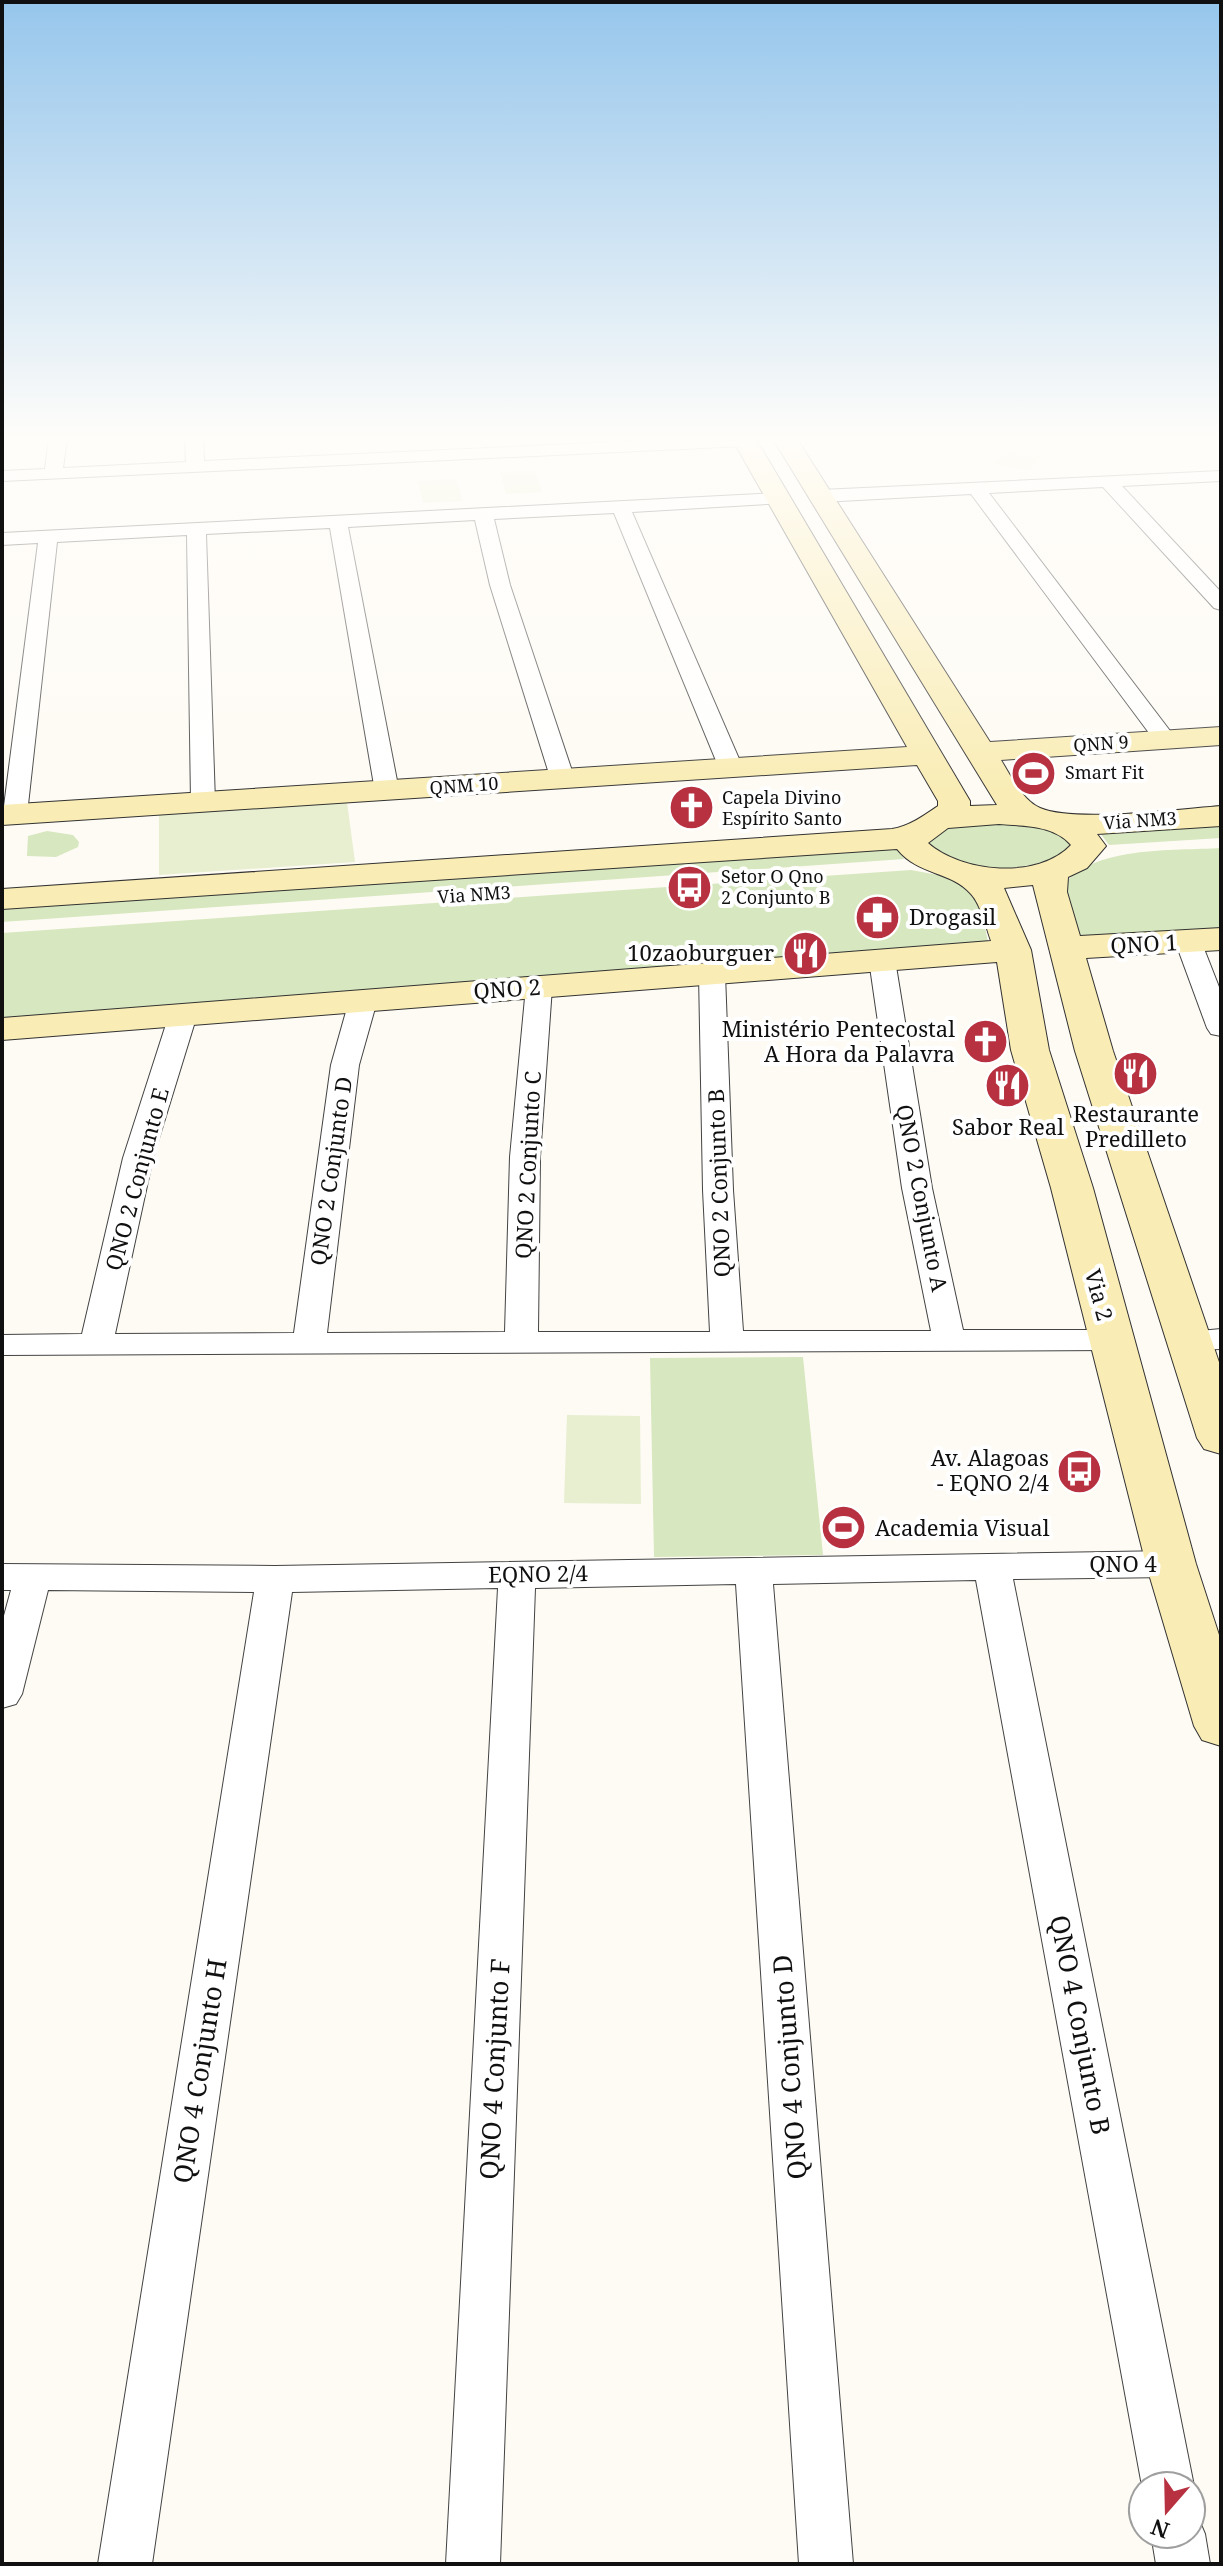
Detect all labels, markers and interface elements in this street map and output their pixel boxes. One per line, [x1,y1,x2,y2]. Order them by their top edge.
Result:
street label: QNN 9 [1072,729,1129,757]
sports icon: Smart Fit [1010,749,1058,797]
place label: Smart Fit [1065,760,1144,784]
street label: QNM 10 [429,771,499,799]
church icon: Capela Divino Espírito Santo [667,784,715,832]
place label: Capela Divino Espírito Santo [722,785,842,830]
street label: Via NM3 [1102,805,1177,835]
bus stop icon: Setor O Qno 2 Conjunto B [666,863,714,911]
place label: Setor O Qno 2 Conjunto B [721,864,830,909]
street label: Via NM3 [436,879,511,909]
pharmacy icon: Drogasil [854,893,902,941]
place label: Drogasil [909,901,996,931]
street label: QNO 1 [1109,926,1178,960]
restaurant icon: 10zaoburguer [781,929,829,977]
place label: 10zaoburguer [627,937,775,967]
street label: QNO 2 [472,971,542,1005]
place label: Ministério Pentecostal A Hora da Palavra [722,1013,955,1068]
church icon: Ministério Pentecostal A Hora da Palavra [962,1018,1010,1066]
restaurant icon: Restaurante Predilleto [1112,1049,1160,1097]
restaurant icon: Sabor Real [984,1062,1032,1110]
street label: QNO 2 Conjunto C [507,1070,547,1260]
street label: QNO 2 Conjunto D [302,1074,358,1267]
street label: QNO 2 Conjunto E [97,1084,175,1274]
street label: QNO 2 Conjunto B [700,1088,736,1278]
place label: Restaurante Predilleto [1073,1098,1199,1153]
street label: QNO 2 Conjunto A [890,1102,956,1294]
place label: Sabor Real [952,1111,1064,1141]
street label: Via 2 [1079,1266,1121,1324]
place label: Av. Alagoas - EQNO 2/4 [931,1442,1049,1497]
bus stop icon: Av. Alagoas - EQNO 2/4 [1056,1447,1104,1495]
sports icon: Academia Visual [820,1504,868,1552]
place label: Academia Visual [875,1512,1050,1542]
street label: QNO 4 [1089,1548,1157,1578]
street label: EQNO 2/4 [488,1557,588,1589]
street label: QNO 4 Conjunto B [1042,1912,1120,2138]
street label: QNO 4 Conjunto D [763,1954,815,2181]
street label: QNO 4 Conjunto H [163,1956,235,2186]
street label: QNO 4 Conjunto F [470,1957,518,2181]
north arrow [1127,2470,1207,2550]
text: N [1147,2513,1173,2547]

